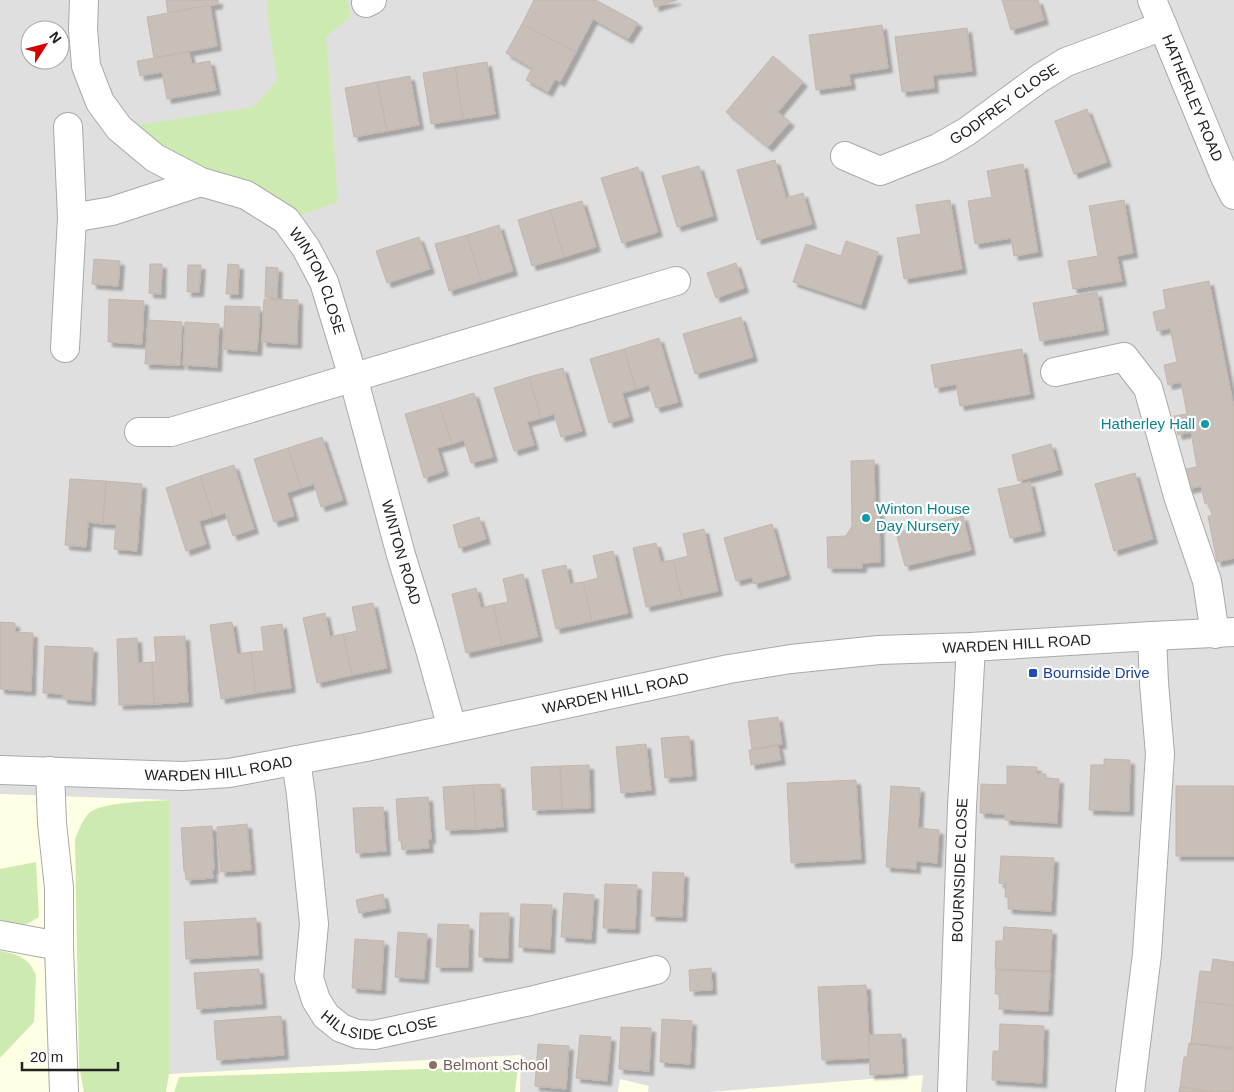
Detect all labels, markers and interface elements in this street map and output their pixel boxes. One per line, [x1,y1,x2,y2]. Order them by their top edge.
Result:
north arrow [20,20,70,70]
text: N [46,29,65,46]
street label: HATHERLEY ROAD [1159,32,1227,164]
street label: GODFREY CLOSE [947,60,1061,147]
street label: WINTON CLOSE [286,224,348,336]
place label: Hatherley Hall [1101,415,1195,432]
marker: Hatherley Hall [1199,418,1211,430]
street label: WINTON ROAD [379,498,425,607]
place label: Winton House Day Nursery [876,500,970,534]
marker: Winton House Day Nursery [860,512,872,524]
street label: WARDEN HILL ROAD [942,631,1092,656]
place label: Bournside Drive [1043,664,1150,681]
marker: Bournside Drive [1027,667,1039,679]
street label: WARDEN HILL ROAD [541,669,690,717]
street label: WARDEN HILL ROAD [144,752,294,784]
street label: BOURNSIDE CLOSE [948,798,970,943]
street label: HILLSIDE CLOSE [318,1006,439,1043]
scale bar [22,1040,119,1072]
text: 20 m [30,1048,63,1065]
place label: Belmont School [443,1056,548,1073]
marker: Belmont School [427,1059,439,1071]

